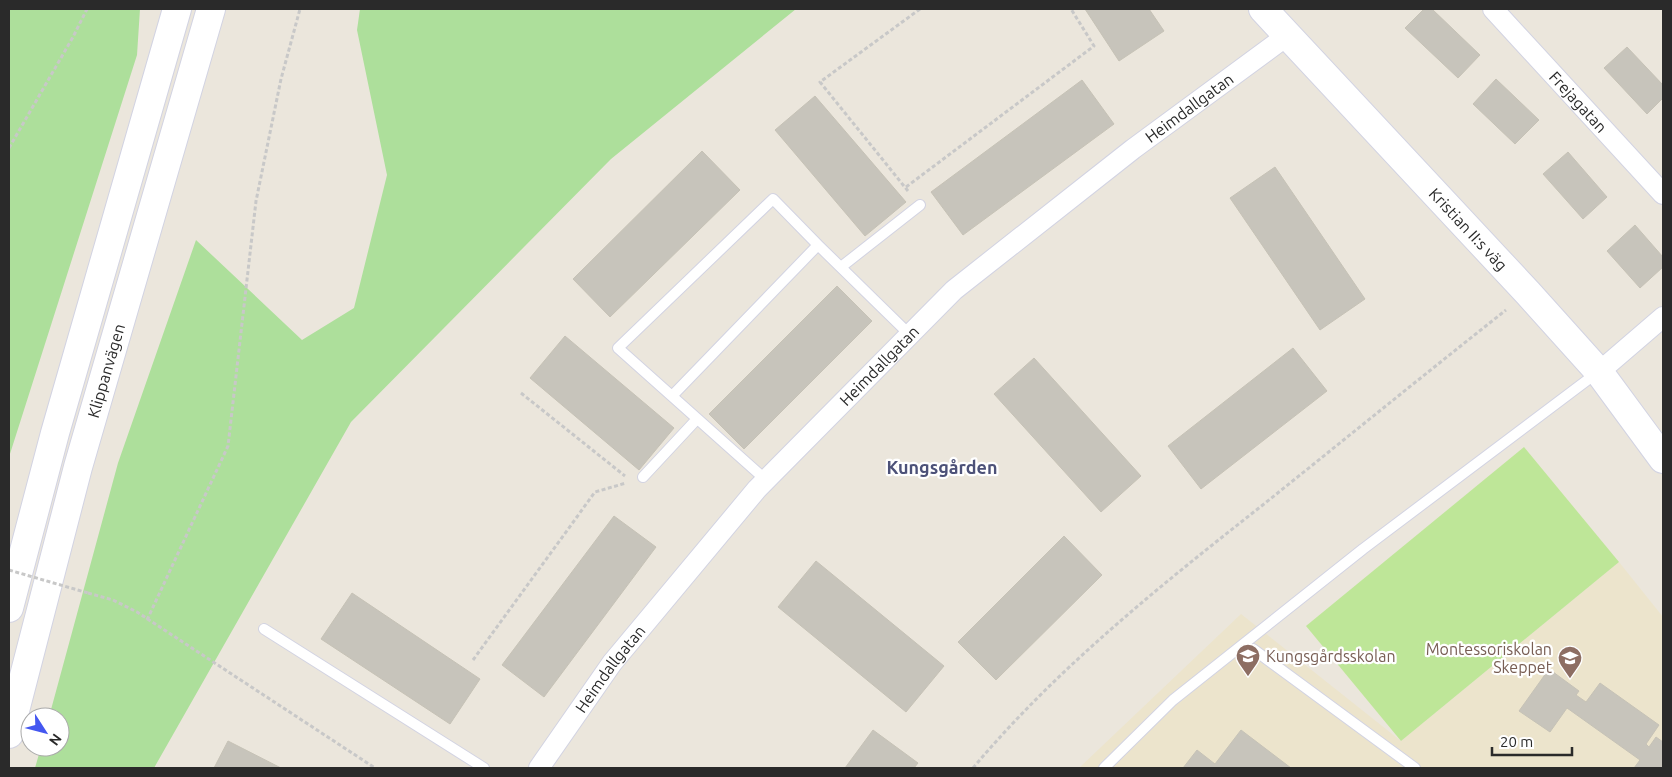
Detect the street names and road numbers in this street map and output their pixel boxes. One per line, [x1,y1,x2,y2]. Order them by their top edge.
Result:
street label: Frejagatan [1546,68,1611,136]
street label: Heimdallgatan [1142,69,1237,146]
street label: Kristian II:s väg [1426,184,1511,274]
street label: Klippanvägen [84,322,128,420]
street label: Heimdallgatan [836,322,922,409]
street label: Heimdallgatan [571,622,649,716]

